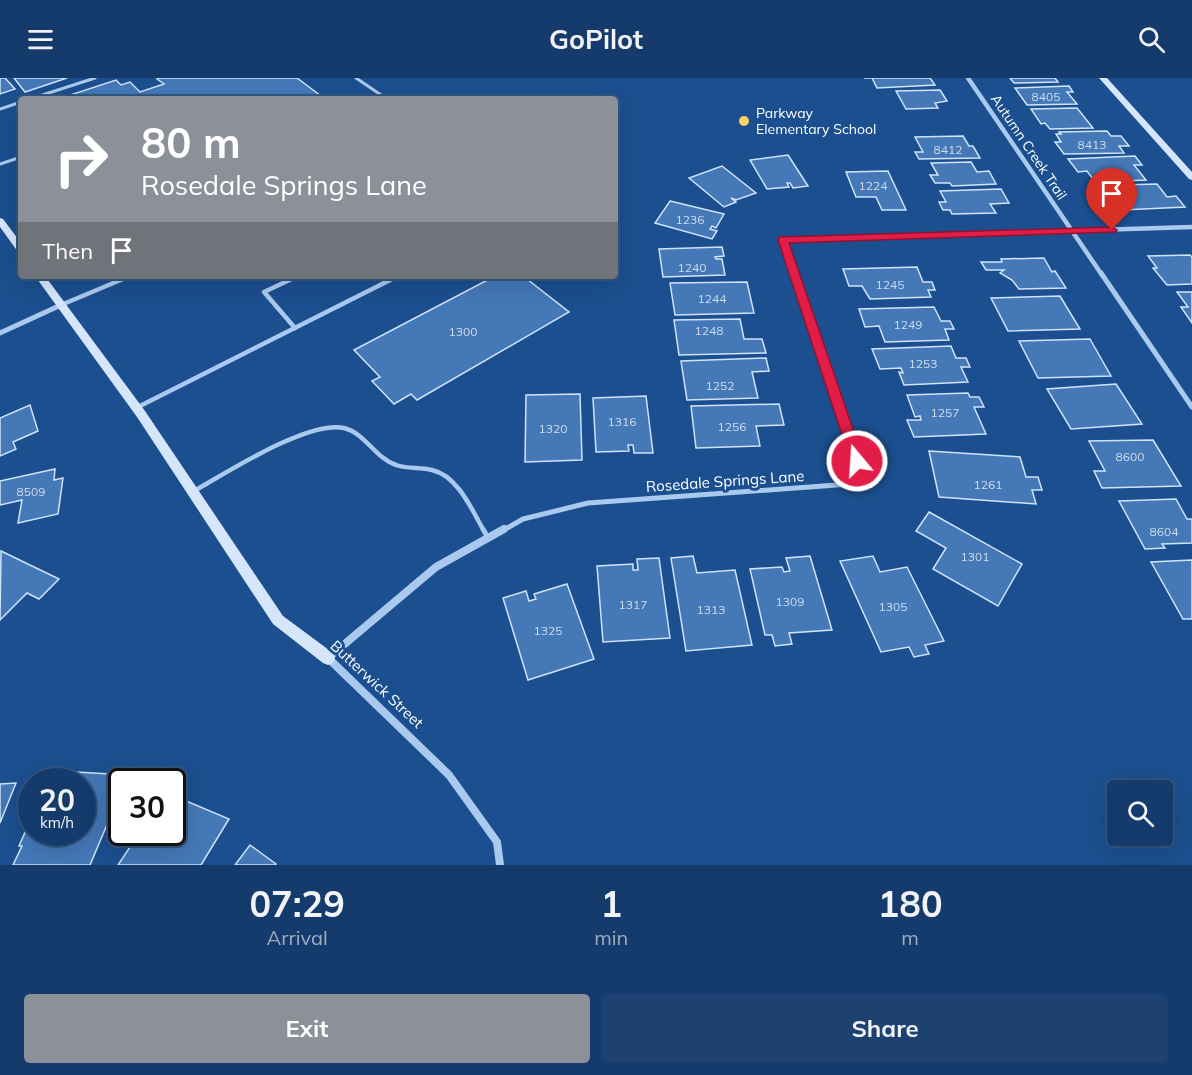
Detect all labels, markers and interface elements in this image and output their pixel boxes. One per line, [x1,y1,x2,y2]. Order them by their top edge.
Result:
text: GoPilot [549,22,643,56]
icon: menu [24,23,57,56]
icon: search [1135,23,1168,56]
house number: 8405 [1032,89,1060,104]
street label: Autumn Creek Trail [987,91,1071,203]
place label: Parkway Elementary School [756,104,876,138]
marker: Parkway Elementary School [737,114,751,128]
text: 80 m [141,116,241,169]
icon: right [42,120,120,198]
house number: 8413 [1078,137,1106,152]
house number: 8412 [934,142,962,157]
text: Rosedale Springs Lane [141,168,427,202]
pin [1086,168,1137,230]
icon: arrive [1095,177,1128,210]
house number: 1224 [859,178,887,193]
house number: 1236 [676,212,704,227]
icon: arrive [105,234,138,267]
text: Then [42,237,93,265]
house number: 1240 [678,260,706,275]
house number: 1245 [876,277,904,292]
house number: 1244 [698,291,726,306]
house number: 1249 [894,317,922,332]
house number: 1248 [695,323,723,338]
house number: 1300 [449,324,477,339]
house number: 1253 [909,356,937,371]
house number: 1252 [706,378,734,393]
house number: 1257 [931,405,959,420]
house number: 1316 [608,414,636,429]
house number: 1256 [718,419,746,434]
house number: 1320 [539,421,567,436]
position arrow [825,429,889,493]
house number: 8600 [1116,449,1144,464]
street label: Rosedale Springs Lane [645,466,805,496]
house number: 1261 [974,477,1002,492]
house number: 8509 [17,484,45,499]
house number: 8604 [1150,524,1178,539]
house number: 1301 [961,549,989,564]
house number: 1309 [776,594,804,609]
house number: 1317 [619,597,647,612]
house number: 1305 [879,599,907,614]
house number: 1313 [697,602,725,617]
house number: 1325 [534,623,562,638]
street label: Butterwick Street [327,636,427,732]
speed limit sign: 30 [108,768,186,846]
map controls [1107,780,1173,846]
button: search [1107,780,1173,846]
text: 20 [39,781,75,819]
text: km/h [40,813,74,832]
text: 07:29 [249,881,345,926]
text: 1 [600,881,622,926]
text: 180 [878,881,943,926]
text: Arrival [267,925,328,950]
text: min [594,925,628,950]
text: m [901,925,919,950]
button: Exit [24,994,590,1063]
button: Share [602,994,1168,1063]

